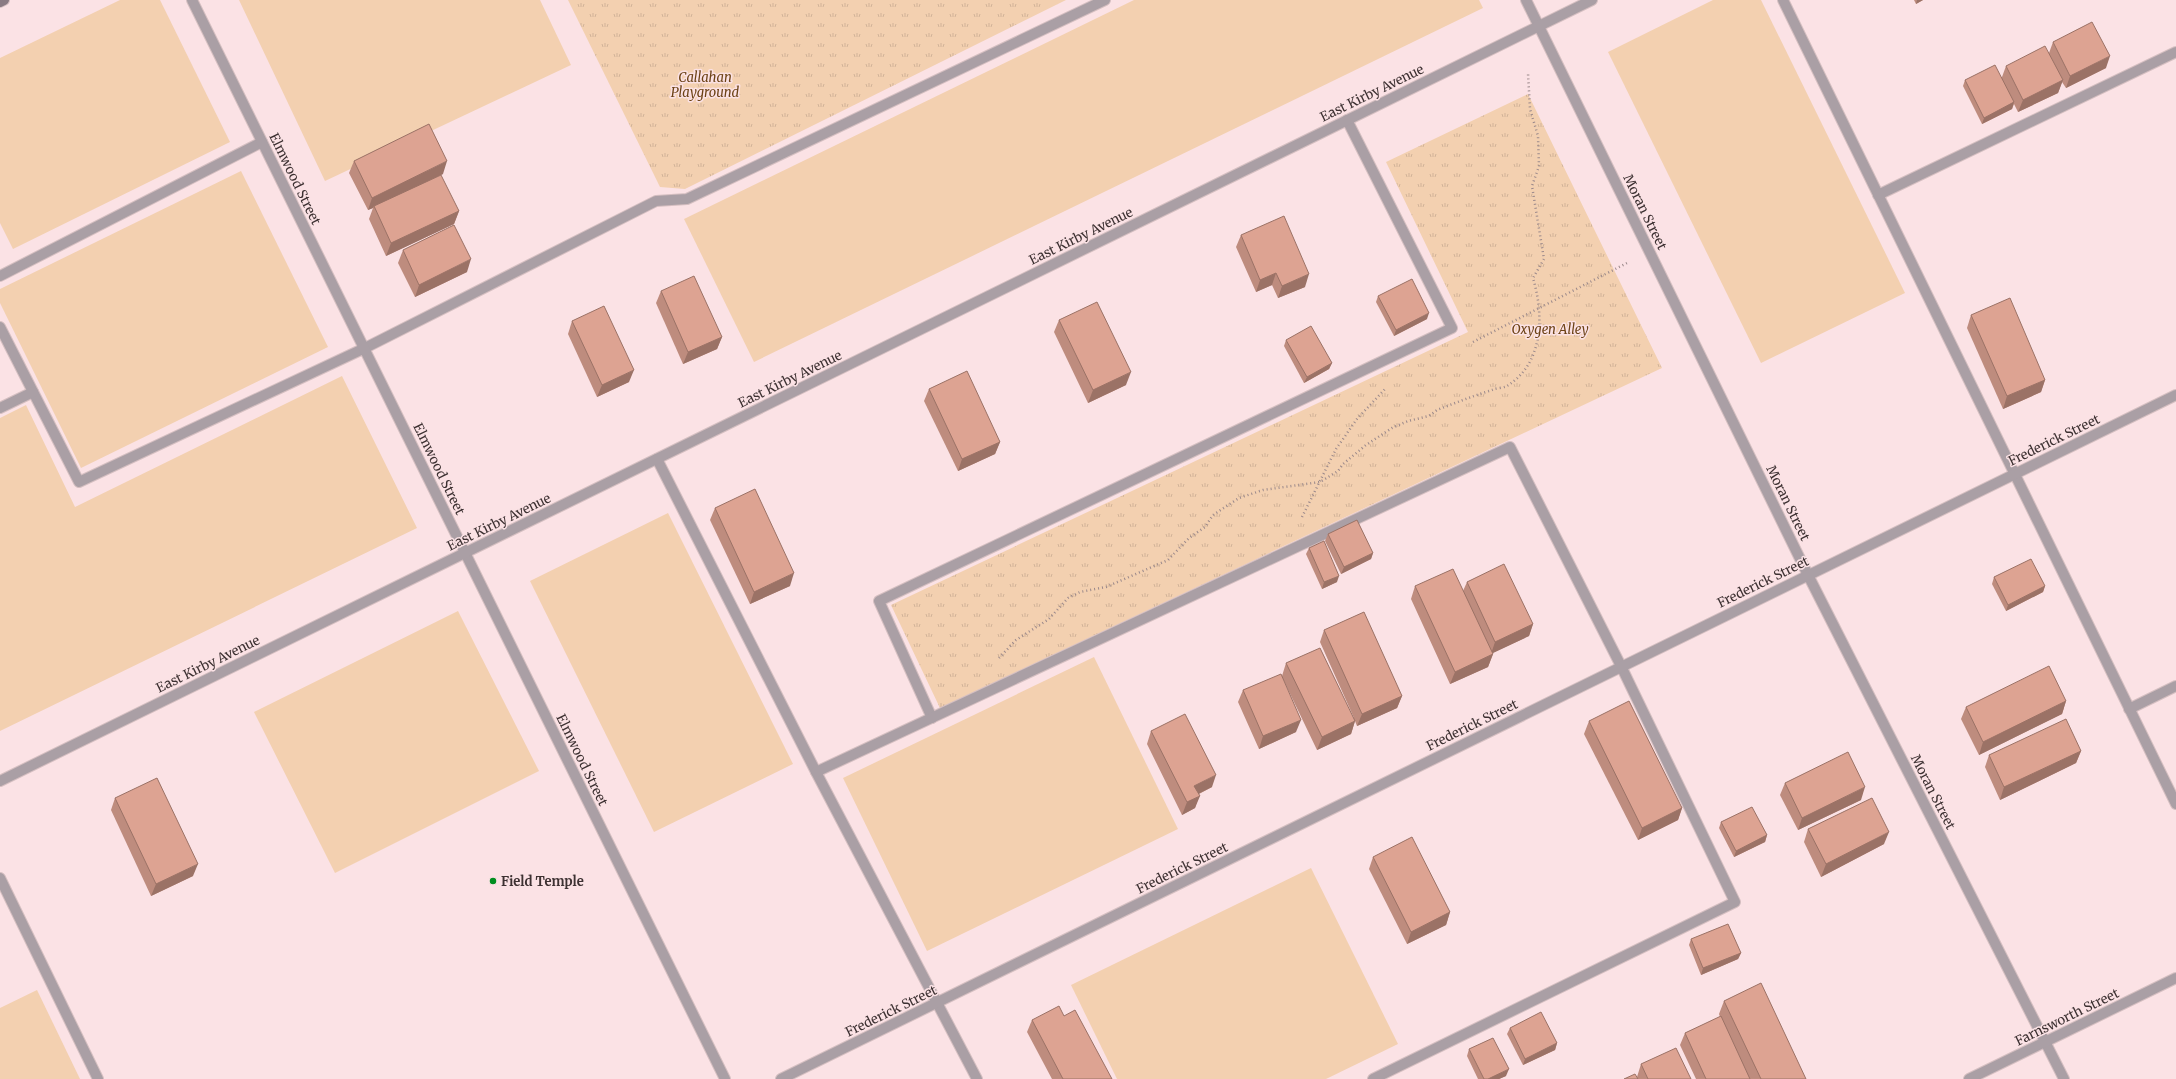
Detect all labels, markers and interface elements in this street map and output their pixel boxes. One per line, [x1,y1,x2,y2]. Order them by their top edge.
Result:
street label: East Kirby Avenue [1317,60,1427,126]
park label: Callahan Playground [671,69,740,101]
street label: Elmwood Street [265,130,325,228]
street label: Moran Street [1619,171,1671,253]
street label: East Kirby Avenue [1026,203,1136,269]
park label: Oxygen Alley [1511,321,1589,338]
street label: East Kirby Avenue [735,346,845,412]
street label: Frederick Street [2005,410,2103,470]
street label: Elmwood Street [409,420,469,518]
street label: Moran Street [1762,462,1814,544]
street label: East Kirby Avenue [444,489,554,555]
street label: Frederick Street [1714,552,1812,612]
street label: East Kirby Avenue [153,631,263,697]
street label: Frederick Street [1423,695,1521,755]
street label: Elmwood Street [552,711,612,809]
street label: Moran Street [1907,752,1959,832]
street label: Frederick Street [1133,838,1231,898]
place label: Field Temple [501,873,584,890]
marker: Field Temple [488,876,498,886]
street label: Frederick Street [842,981,940,1041]
street label: Farnsworth Street [2012,985,2122,1049]

